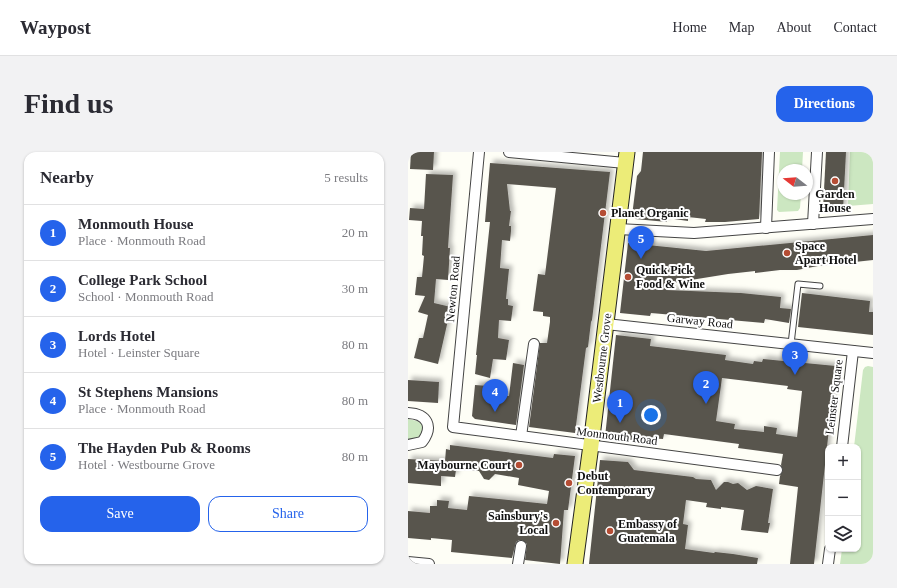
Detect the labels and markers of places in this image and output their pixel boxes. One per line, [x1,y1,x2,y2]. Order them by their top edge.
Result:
marker: Garden House [830,176,840,186]
place label: Garden House [815,187,855,215]
place label: Planet Organic [611,206,689,220]
marker: Planet Organic [598,208,608,218]
pin: 5 [628,226,654,259]
place label: Space Apart Hotel [795,239,857,267]
marker: Space Apart Hotel [782,248,792,258]
place label: Quick Pick Food & Wine [636,263,706,291]
marker: Quick Pick Food & Wine [623,272,633,282]
pin: 3 [782,342,808,375]
pin: 2 [693,371,719,404]
pin: 4 [482,379,508,412]
pin: 1 [607,390,633,423]
place label: Maybourne Court [417,458,511,472]
marker: Maybourne Court [514,460,524,470]
place label: Debut Contemporary [577,469,653,497]
marker: Debut Contemporary [564,478,574,488]
place label: Sainsbury's Local [488,509,549,537]
place label: Embassy of Guatemala [618,517,678,545]
marker: Sainsbury's Local [551,518,561,528]
marker: Embassy of Guatemala [605,526,615,536]

